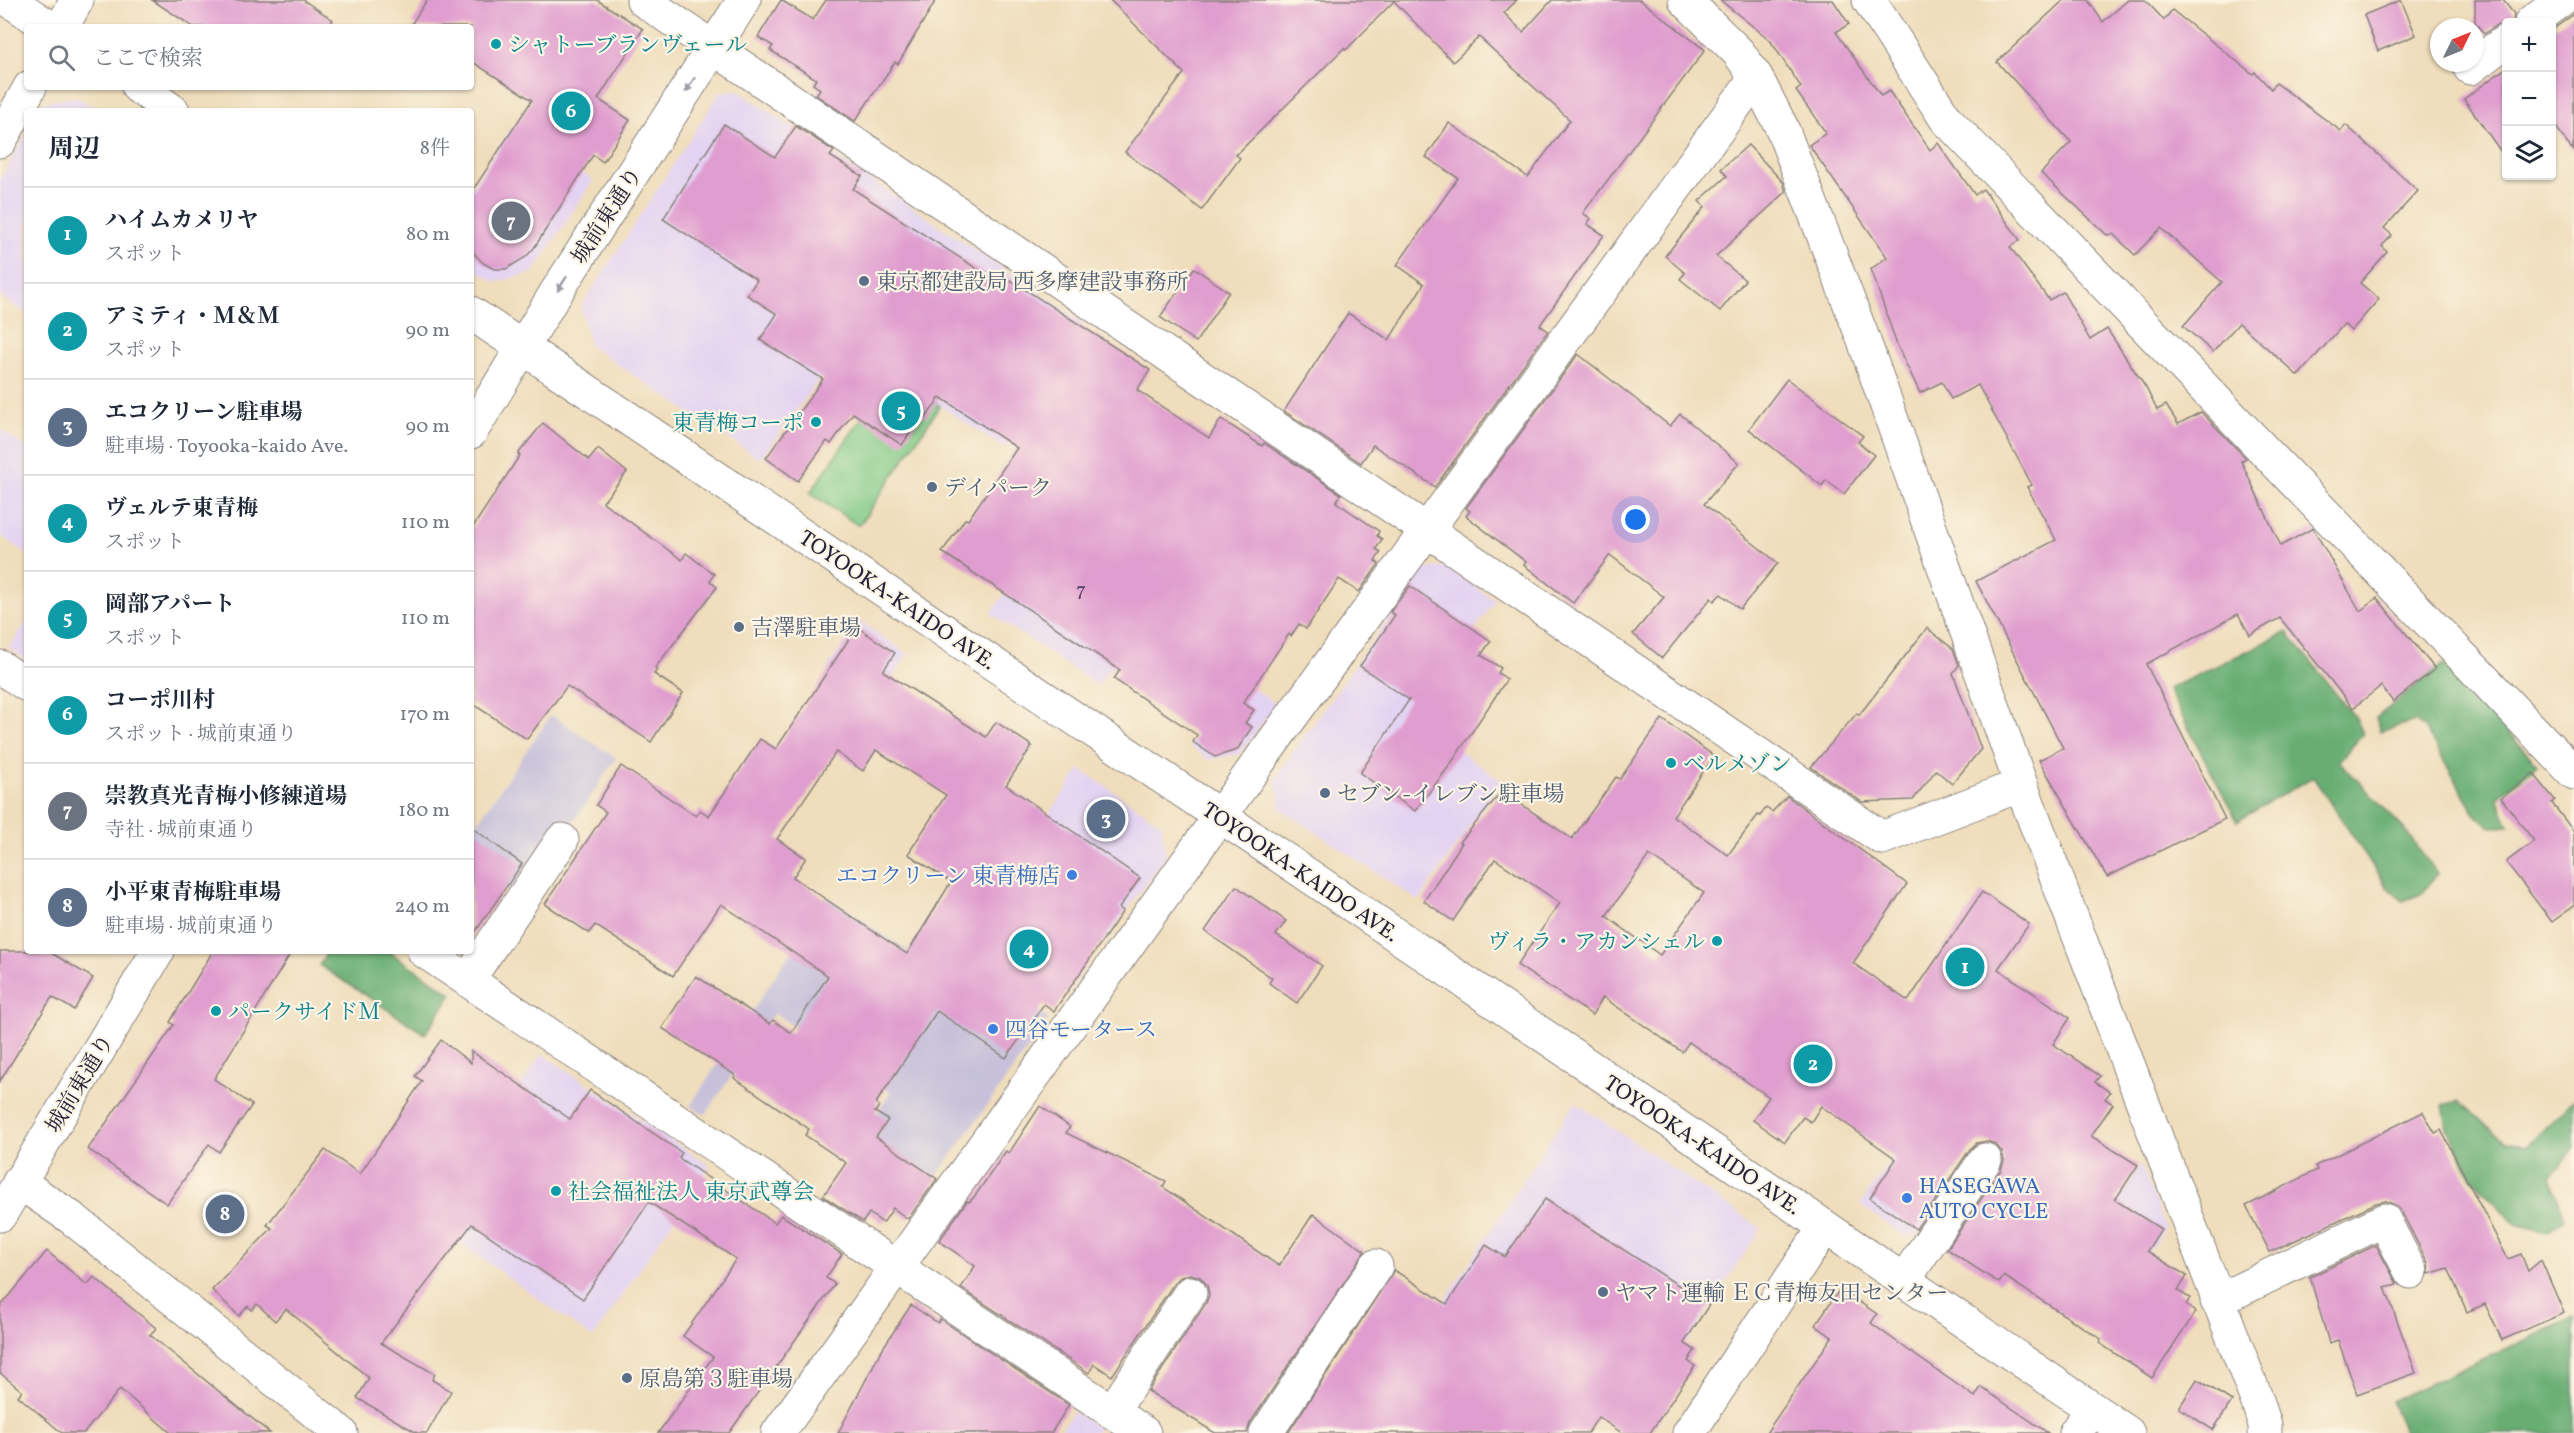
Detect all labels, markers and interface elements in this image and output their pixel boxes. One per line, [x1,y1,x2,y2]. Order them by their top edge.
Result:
north arrow [2430,18,2484,72]
map controls [2502,18,2556,180]
button: + [2502,18,2556,72]
search box [24,24,474,90]
place label: シャトーブランヴェール [508,31,747,62]
marker: シャトーブランヴェール [489,37,503,51]
icon: search [45,41,78,74]
text: ここで検索 [93,44,203,75]
button: − [2502,72,2556,126]
one-way arrow [685,77,696,93]
pin: 6 [552,88,590,134]
button: layers [2502,126,2556,180]
text: 周辺 [48,132,100,168]
text: 8件 [420,135,450,163]
street label: 城前東通り [565,162,651,271]
pin: 7 [492,198,530,244]
text: ハイムカメリヤ [105,206,259,237]
text: 1 [63,221,72,249]
text: 80 m [406,221,450,249]
text: スポット [105,241,185,269]
place label: 東京都建設局 西多摩建設事務所 [876,268,1188,299]
marker: 東京都建設局 西多摩建設事務所 [857,274,871,288]
one-way arrow [556,276,567,292]
text: アミティ・Ｍ＆Ｍ [105,302,279,333]
text: 2 [62,317,73,345]
text: 90 m [406,317,450,345]
text: スポット [105,337,185,365]
pin: 5 [882,388,920,434]
text: エコクリーン駐車場 [105,398,303,429]
place label: 東青梅コーポ [672,409,804,440]
text: 3 [62,413,73,441]
text: 90 m [406,413,450,441]
marker: 東青梅コーポ [809,415,823,429]
text: 駐車場 · Toyooka-kaido Ave. [105,433,348,461]
place label: デイパーク [944,474,1052,505]
marker: デイパーク [925,480,939,494]
text: ヴェルテ東青梅 [105,494,258,525]
your location [1621,505,1650,534]
text: 4 [61,509,74,537]
text: 110 m [401,509,450,537]
street label: TOYOOKA-KAIDO AVE. [792,523,1001,679]
text: スポット [105,529,185,557]
house number: 7 [1076,577,1086,605]
text: 岡部アパート [105,590,235,621]
text: 5 [63,605,72,633]
text: 110 m [401,605,450,633]
place label: 吉澤駐車場 [751,614,861,645]
marker: 吉澤駐車場 [732,620,746,634]
text: スポット [105,625,185,653]
text: コーポ川村 [105,686,215,717]
text: 6 [62,701,73,729]
text: 170 m [400,701,450,729]
text: スポット · 城前東通り [105,721,297,749]
place label: ベルメゾン [1683,750,1792,781]
marker: ベルメゾン [1664,756,1678,770]
place label: セブン-イレブン駐車場 [1337,780,1564,811]
text: 崇教真光青梅小修練道場 [105,782,347,813]
marker: セブン-イレブン駐車場 [1318,786,1332,800]
street label: TOYOOKA-KAIDO AVE. [1195,795,1404,951]
pin: 3 [1086,796,1126,842]
text: 7 [63,797,72,825]
text: 180 m [398,797,450,825]
text: 寺社 · 城前東通り [105,817,257,845]
place label: エコクリーン 東青梅店 [836,862,1060,893]
marker: エコクリーン 東青梅店 [1065,868,1079,882]
text: 小平東青梅駐車場 [105,878,281,909]
text: 8 [62,893,73,921]
text: 240 m [395,893,450,921]
text: 駐車場 · 城前東通り [105,913,277,941]
pin: 4 [1010,926,1048,972]
place label: ヴィラ・アカンシェル [1488,928,1705,959]
marker: ヴィラ・アカンシェル [1710,934,1724,948]
pin: 1 [1946,944,1984,990]
place label: パークサイドＭ [228,998,380,1029]
marker: パークサイドＭ [209,1004,223,1018]
place label: 四谷モータース [1005,1016,1157,1047]
marker: 四谷モータース [986,1022,1000,1036]
street label: 城前東通り [40,1029,123,1139]
pin: 2 [1794,1042,1832,1086]
street label: TOYOOKA-KAIDO AVE. [1597,1068,1806,1224]
place label: HASEGAWA AUTO CYCLE [1919,1172,2048,1228]
place label: 社会福祉法人 東京武尊会 [568,1178,814,1209]
marker: 社会福祉法人 東京武尊会 [549,1184,563,1198]
marker: HASEGAWA AUTO CYCLE [1900,1191,1914,1205]
pin: 8 [206,1192,244,1236]
place label: ヤマト運輸 ＥＣ青梅友田センター [1615,1279,1949,1310]
marker: ヤマト運輸 ＥＣ青梅友田センター [1596,1285,1610,1299]
place label: 原島第３駐車場 [639,1365,793,1396]
marker: 原島第３駐車場 [620,1371,634,1385]

